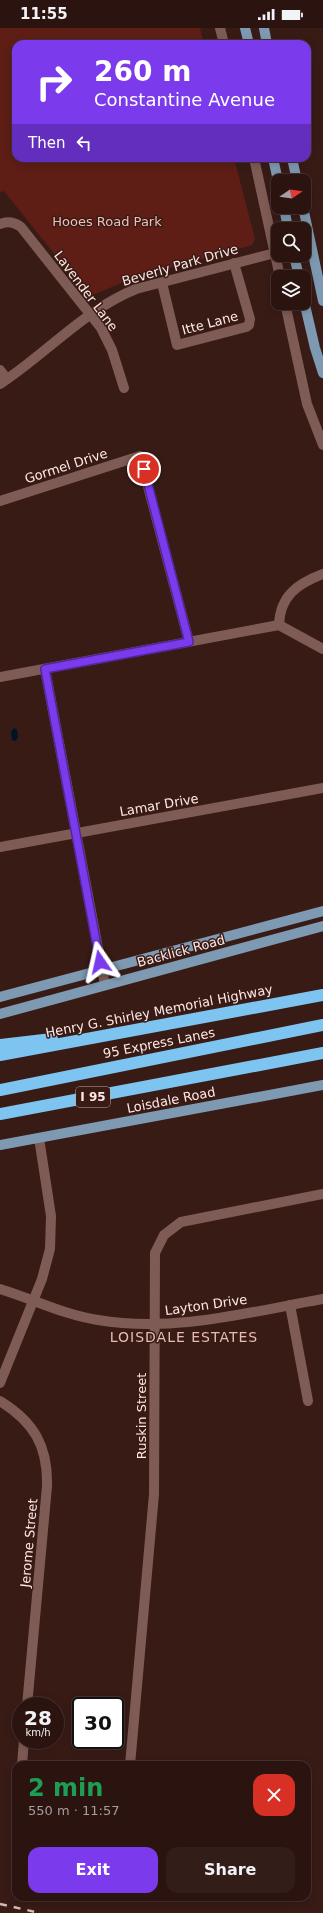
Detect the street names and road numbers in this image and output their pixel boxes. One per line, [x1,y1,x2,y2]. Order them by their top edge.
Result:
street label: Beverly Park Drive [120,241,240,289]
street label: Lavender Lane [51,248,121,334]
street label: Itte Lane [180,308,240,338]
street label: Gormel Drive [23,446,109,486]
street label: Lamar Drive [118,791,200,819]
street label: Backlick Road [135,932,227,970]
street label: Henry G. Shirley Memorial Highway [44,982,274,1040]
street label: 95 Express Lanes [102,1025,216,1061]
street label: Loisdale Road [125,1084,217,1116]
road number: I 95 [76,1087,110,1107]
street label: Layton Drive [164,1292,248,1318]
street label: Ruskin Street [134,1373,149,1459]
street label: Jerome Street [18,1498,40,1589]

